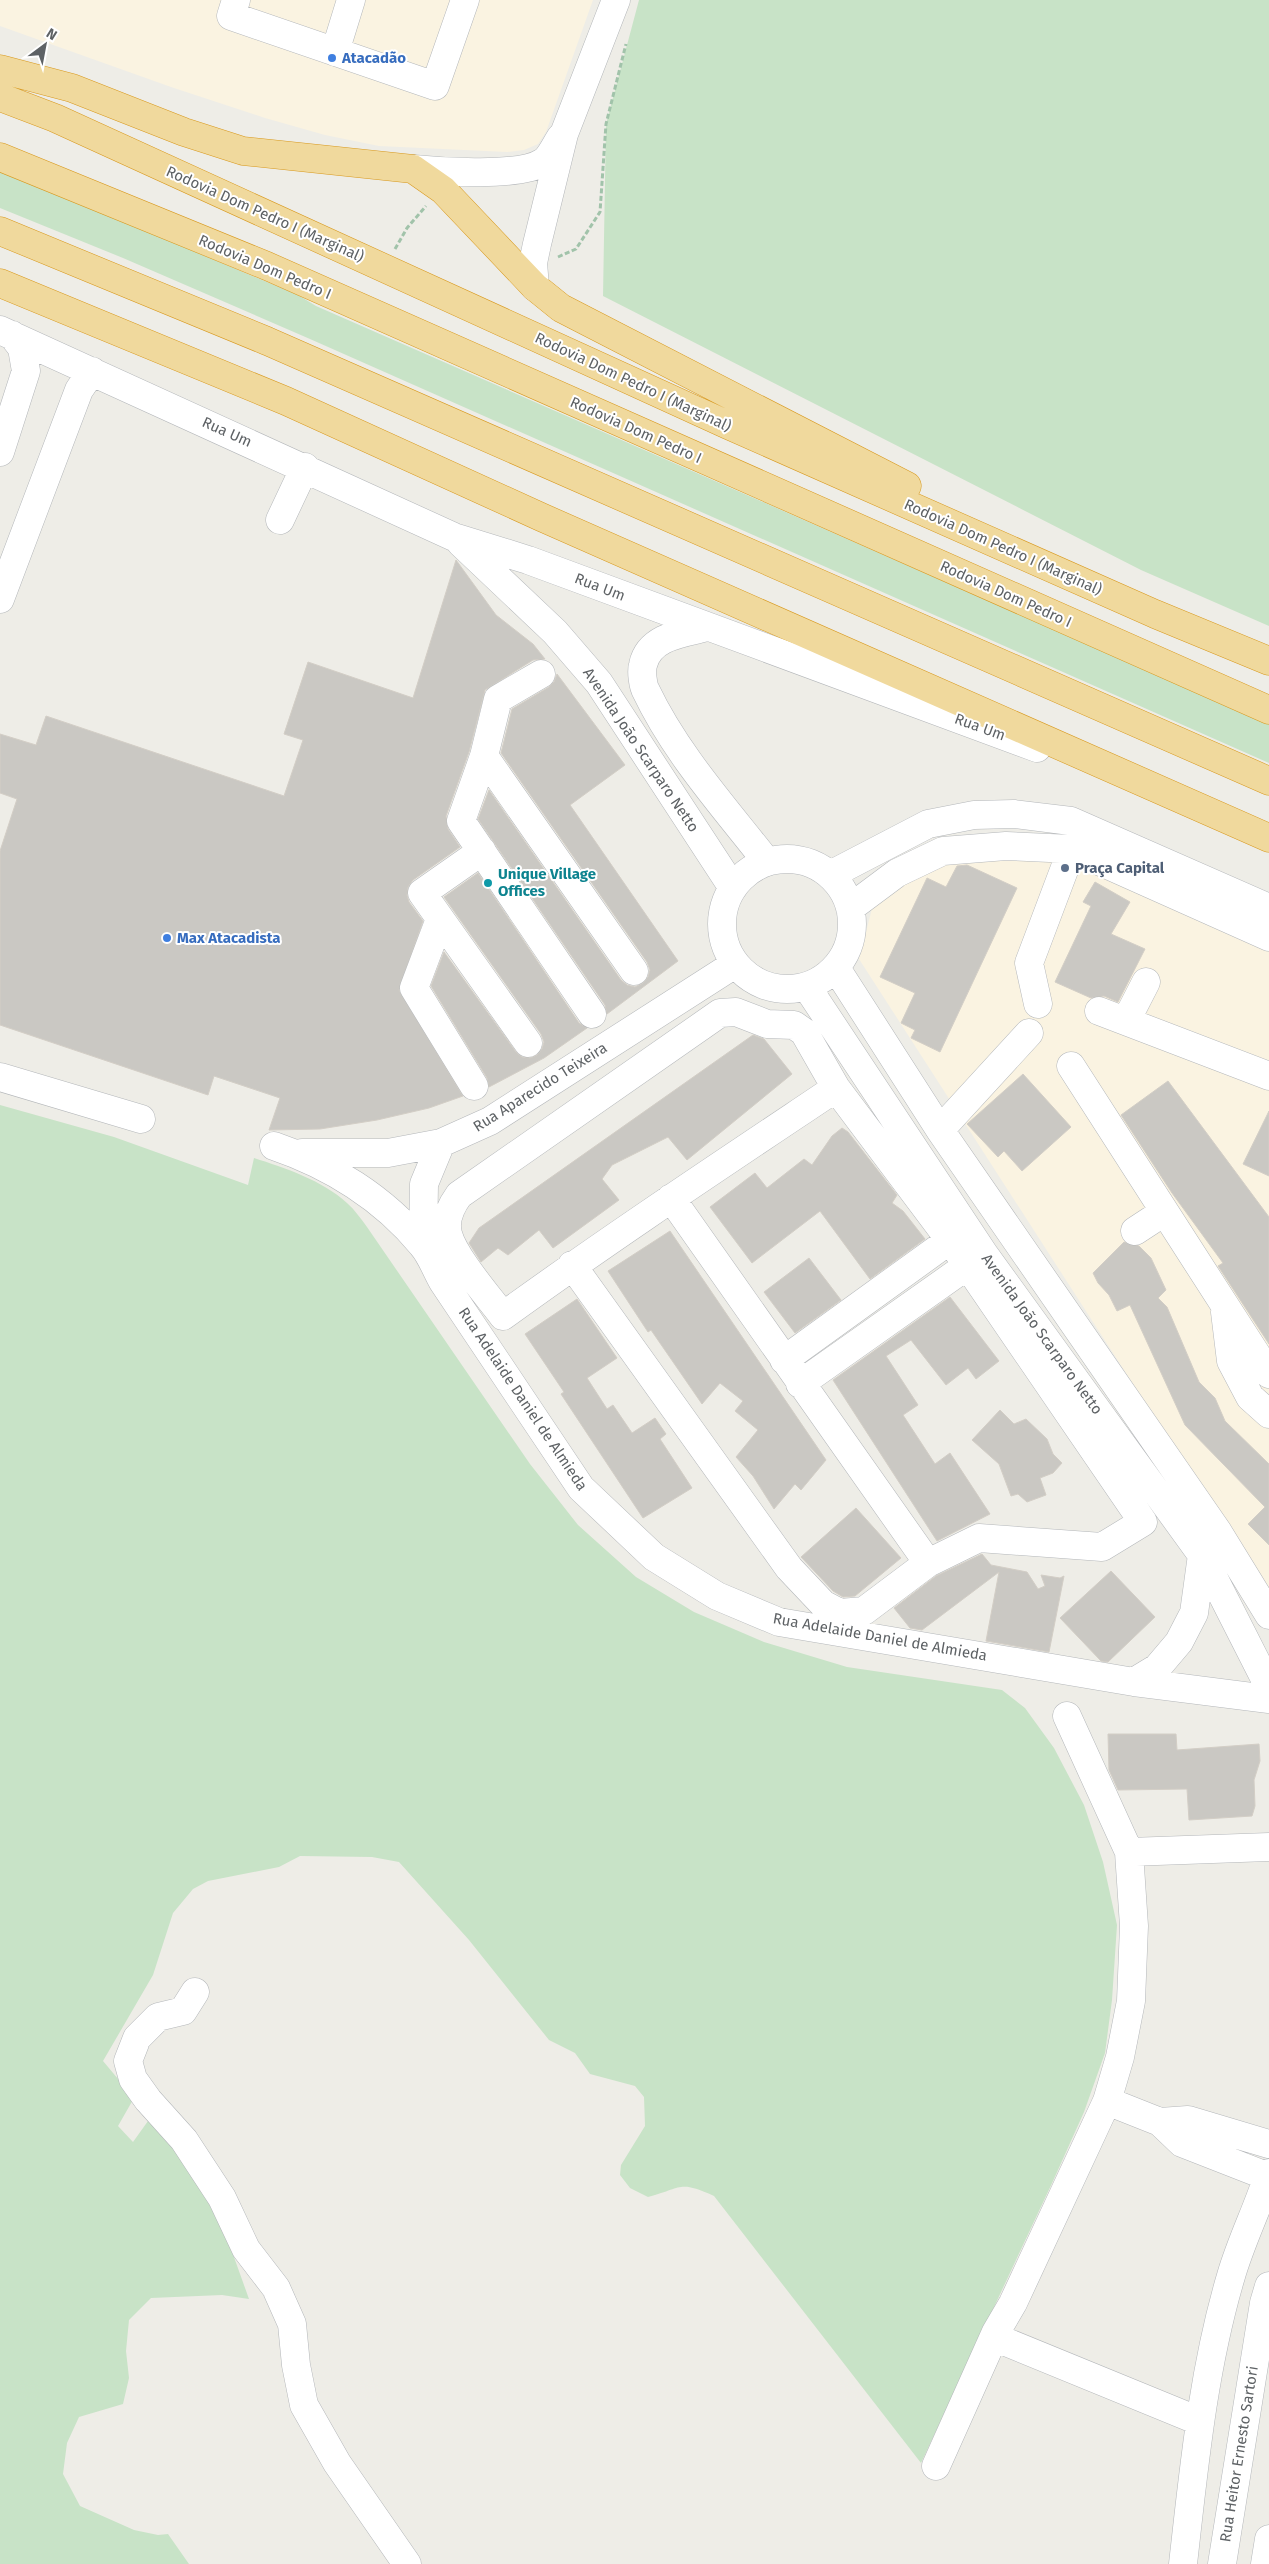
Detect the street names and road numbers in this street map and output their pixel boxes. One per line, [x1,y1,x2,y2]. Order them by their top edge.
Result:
street label: Rodovia Dom Pedro I (Marginal) [163,162,367,266]
street label: Rodovia Dom Pedro I [196,231,334,303]
street label: Rodovia Dom Pedro I (Marginal) [532,329,734,435]
street label: Rodovia Dom Pedro I [567,393,705,467]
street label: Rua Um [199,413,255,451]
street label: Rodovia Dom Pedro I (Marginal) [901,495,1105,599]
street label: Rodovia Dom Pedro I [937,557,1075,631]
street label: Rua Um [572,569,628,605]
street label: Avenida João Scarparo Netto [579,664,703,836]
street label: Rua Um [952,710,1008,744]
street label: Rua Aparecido Teixeira [470,1038,610,1136]
street label: Avenida João Scarparo Netto [978,1250,1106,1418]
street label: Rua Adelaide Daniel de Almieda [455,1304,591,1494]
street label: Rua Adelaide Daniel de Almieda [771,1609,989,1665]
street label: Rua Heitor Ernesto Sartori [1216,2365,1262,2543]

